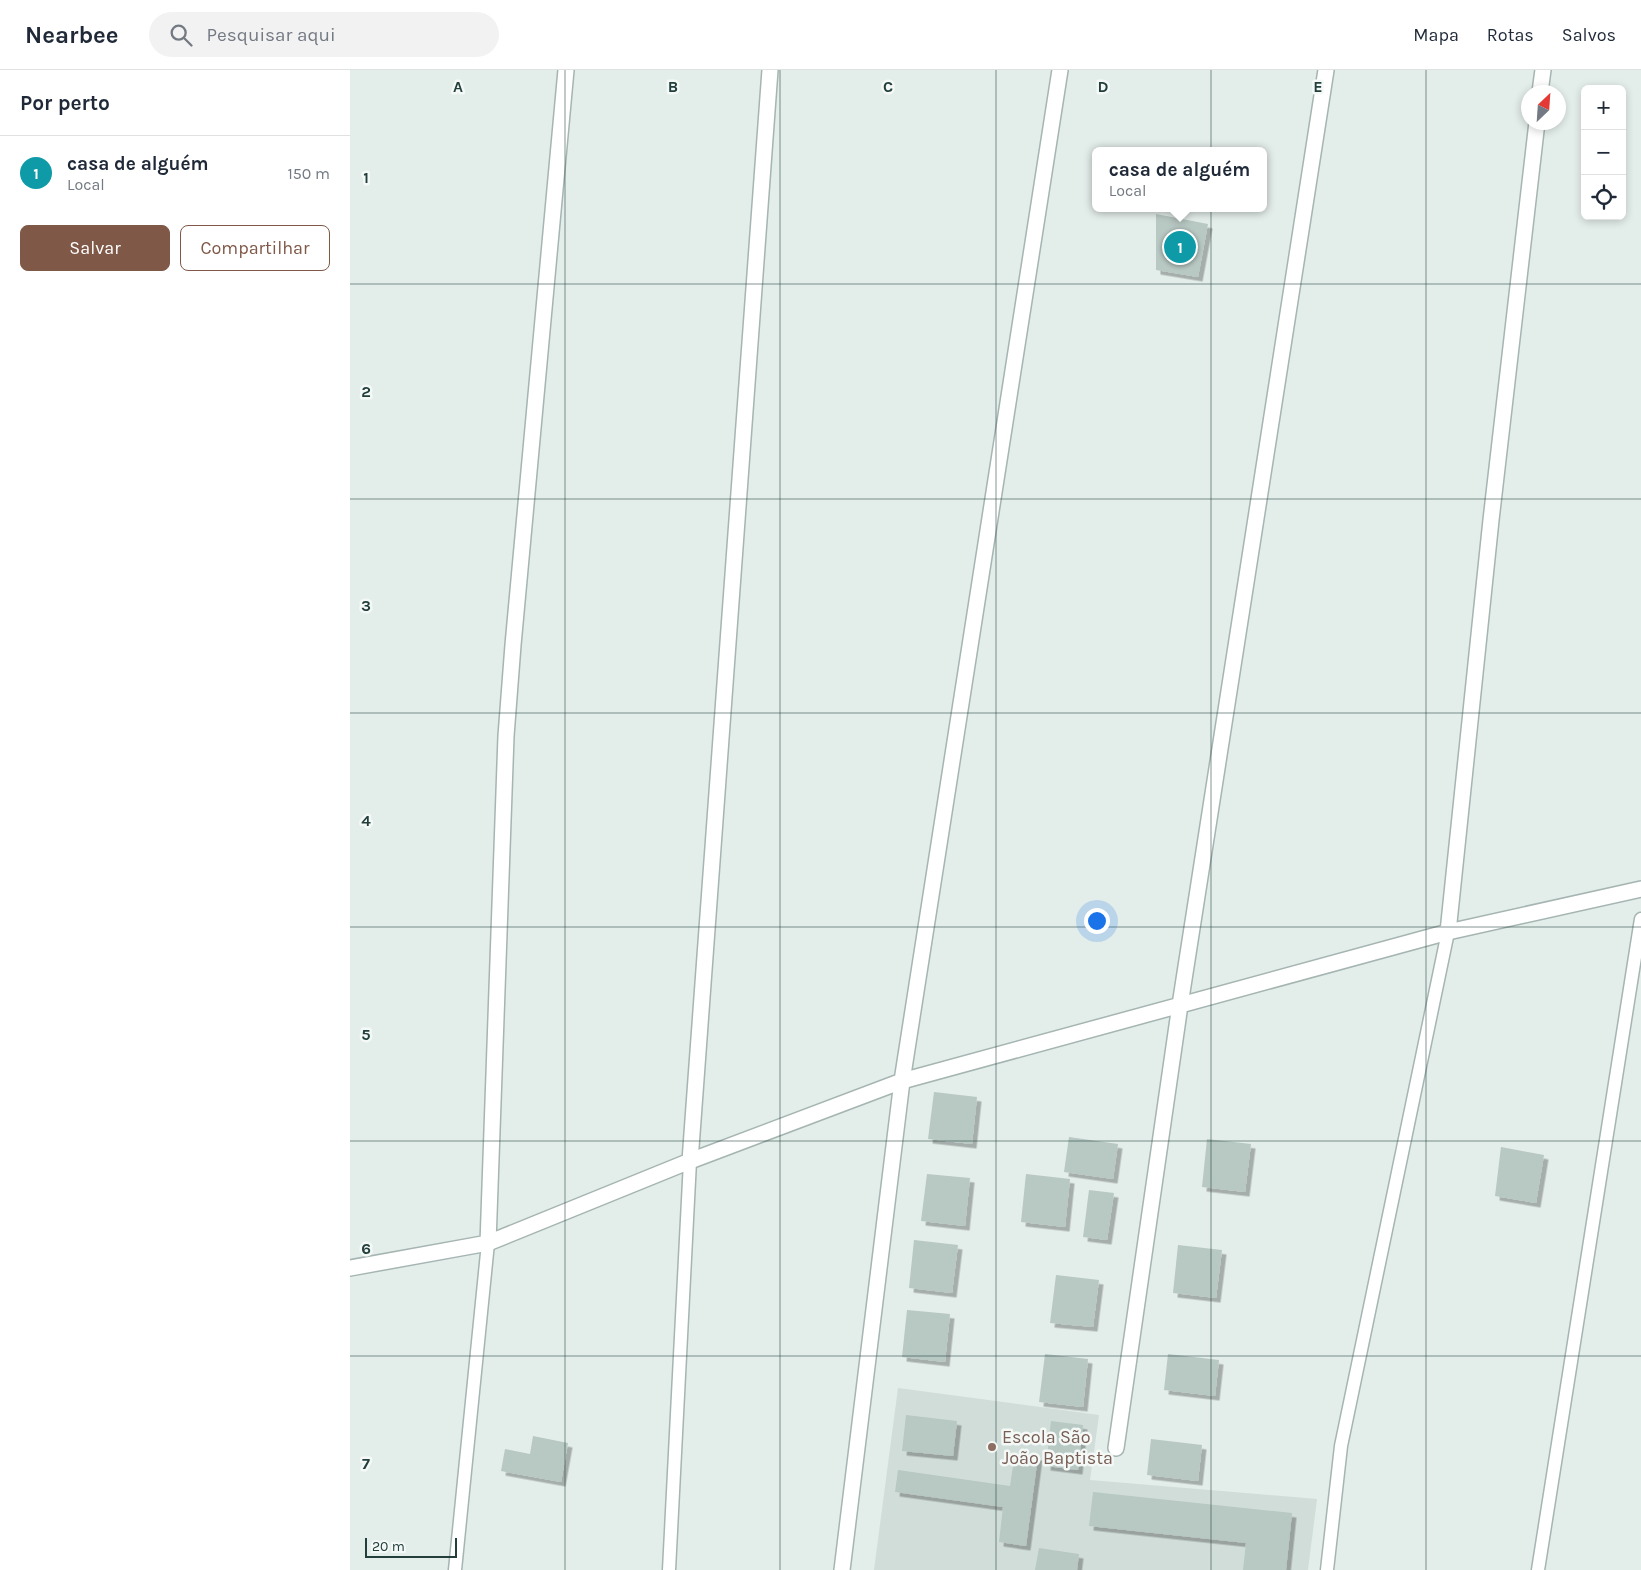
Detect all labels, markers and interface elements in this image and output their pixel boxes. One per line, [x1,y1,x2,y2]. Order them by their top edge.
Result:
search box [149,12,499,57]
text: Nearbee [25,21,119,49]
icon: search [167,21,195,49]
text: Pesquisar aqui [207,24,336,46]
text: Mapa [1413,24,1459,46]
text: Rotas [1487,24,1534,46]
text: Salvos [1562,24,1616,46]
text: A [453,77,463,96]
text: B [668,77,678,96]
text: C [883,77,893,96]
text: D [1098,77,1109,96]
text: E [1313,77,1323,96]
north arrow [1521,85,1566,130]
map controls [1581,85,1626,220]
button: + [1581,85,1626,130]
text: Por perto [20,91,110,115]
button: − [1581,130,1626,175]
popup [1092,147,1267,212]
text: casa de alguém [67,153,209,175]
text: casa de alguém [1109,159,1250,181]
text: 1 [33,164,39,183]
text: 150 m [287,164,330,183]
text: 1 [363,168,369,187]
text: Local [67,175,105,194]
button: locate [1581,175,1626,220]
text: Local [1109,181,1146,200]
button: Salvar [20,225,170,271]
button: Compartilhar [180,225,330,271]
pin: 1 [1164,228,1196,266]
text: 2 [361,382,371,401]
text: 3 [361,596,371,615]
text: 4 [361,811,371,830]
your location [1084,908,1110,934]
text: 5 [361,1025,371,1044]
text: 6 [361,1239,371,1258]
place label: Escola São João Baptista [1002,1426,1113,1469]
marker: Escola São João Baptista [986,1441,998,1453]
text: 7 [362,1454,370,1473]
scale bar [365,1535,458,1558]
text: 20 m [372,1538,405,1555]

